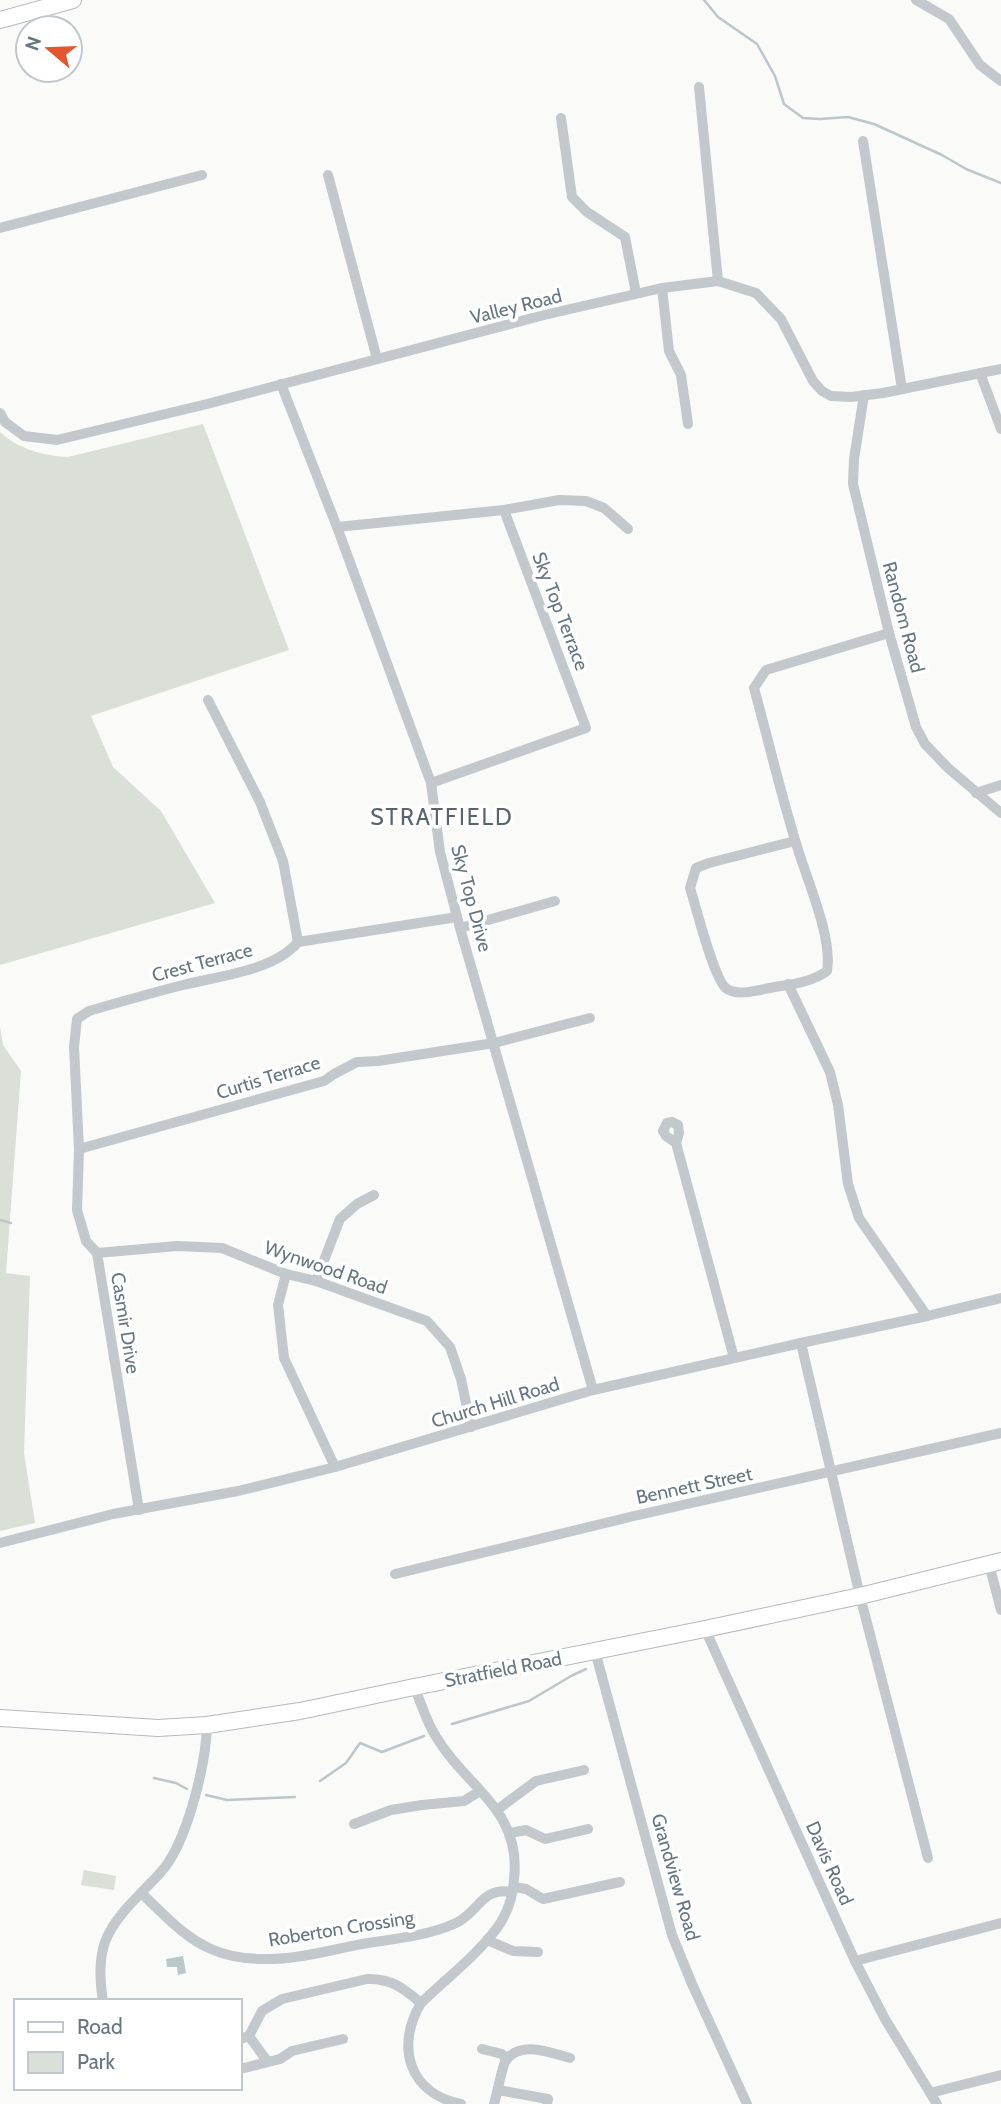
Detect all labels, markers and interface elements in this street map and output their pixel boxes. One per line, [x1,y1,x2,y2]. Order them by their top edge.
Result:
north arrow [14,14,84,84]
text: N [20,34,46,54]
street label: Valley Road [468,284,564,329]
street label: Sky Top Terrace [527,549,594,674]
street label: Random Road [878,559,929,675]
district label: STRATFIELD [370,803,514,831]
street label: Sky Top Drive [446,842,497,954]
street label: Crest Terrace [149,938,255,987]
street label: Curtis Terrace [213,1051,323,1104]
street label: Wynwood Road [261,1236,390,1299]
street label: Casmir Drive [106,1271,145,1376]
street label: Church Hill Road [428,1372,562,1433]
street label: Bennett Street [634,1462,755,1509]
street label: Stratfield Road [443,1647,564,1692]
street label: Grandview Road [646,1811,705,1943]
street label: Davis Road [801,1818,858,1909]
street label: Roberton Crossing [267,1906,416,1951]
legend [14,1999,242,2090]
text: Road [77,2014,123,2039]
text: Park [77,2049,115,2074]

